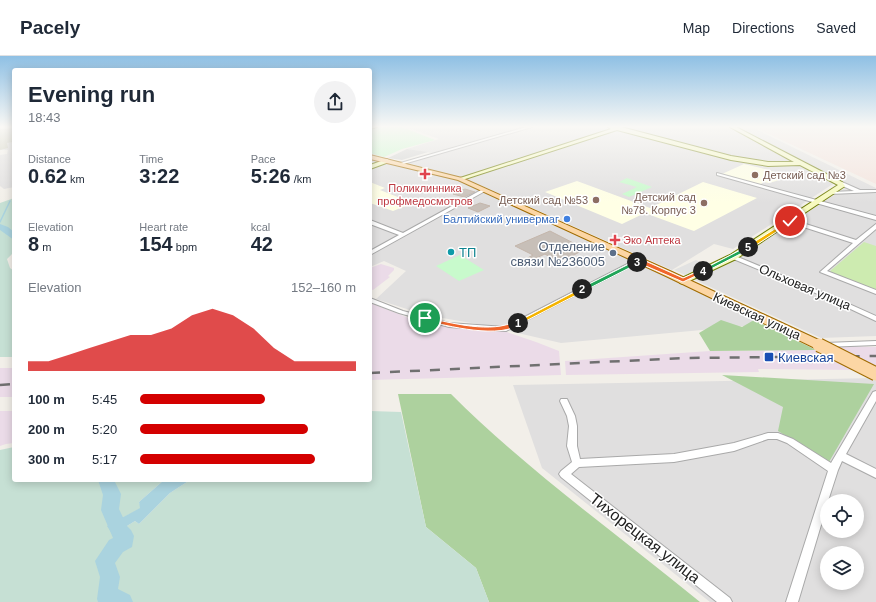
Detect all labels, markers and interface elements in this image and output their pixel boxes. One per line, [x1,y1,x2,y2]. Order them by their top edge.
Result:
text: Pacely [20,17,80,38]
text: Map [683,20,710,36]
text: Directions [732,20,794,36]
text: Saved [816,20,856,36]
button: share [314,81,356,123]
text: Evening run [28,82,155,107]
text: 18:43 [28,110,61,125]
text: Distance [28,153,71,165]
text: Time [139,153,163,165]
text: Pace [251,153,276,165]
text: 0.62 [28,165,67,187]
text: 3:22 [139,165,179,187]
text: 5:26 [251,165,291,187]
marker: Поликлинника профмедосмотров [419,168,431,180]
place label: Детский сад №3 [763,169,846,181]
marker: Детский сад №3 [750,170,760,180]
text: km [67,173,85,185]
text: /km [291,173,311,185]
place label: Поликлинника профмедосмотров [377,182,473,207]
place label: Детский сад №78. Корпус 3 [621,191,697,216]
place label: Детский сад №53 [499,194,588,206]
marker: Детский сад №53 [591,195,601,205]
marker: Детский сад №78. Корпус 3 [699,198,709,208]
pin [773,204,807,238]
icon: check [779,210,801,232]
place label: Балтийский универмаг [443,213,559,225]
marker: Балтийский универмаг [562,214,572,224]
text: Elevation [28,221,73,233]
text: Heart rate [139,221,188,233]
text: kcal [251,221,270,233]
text: 8 [28,233,39,255]
text: 154 [139,233,173,255]
text: 42 [251,233,273,255]
place label: Эко Аптека [623,234,681,246]
marker: Эко Аптека [610,235,620,245]
pin: 5 [738,237,758,257]
place label: Отделение связи №236005 [511,239,605,269]
text: m [39,241,51,253]
text: bpm [173,241,197,253]
text: 5 [745,241,751,253]
place label: ТП [459,245,476,260]
marker: ТП [446,247,456,257]
marker: Отделение связи №236005 [608,248,618,258]
pin: 3 [627,252,647,272]
text: 3 [634,256,640,268]
pin: 4 [693,261,713,281]
street label: Ольховая улица [757,261,854,313]
text: 4 [700,265,706,277]
pin: 2 [572,279,592,299]
text: Elevation [28,280,81,295]
text: 152–160 m [291,280,356,295]
text: 2 [579,283,585,295]
street label: Киевская улица [711,289,804,343]
pin [408,301,442,335]
icon: arrive [414,307,436,329]
pin: 1 [508,313,528,333]
text: 1 [515,317,521,329]
place label: Киевская [778,350,834,365]
marker: Киевская [763,351,775,363]
text: 100 m [28,392,65,407]
text: 5:45 [92,392,117,407]
text: 200 m [28,422,65,437]
text: 5:20 [92,422,117,437]
text: 300 m [28,452,65,467]
text: 5:17 [92,452,117,467]
street label: Тихорецкая улица [587,490,704,586]
map controls [820,494,864,590]
button: locate [820,494,864,538]
button: layers [820,546,864,590]

